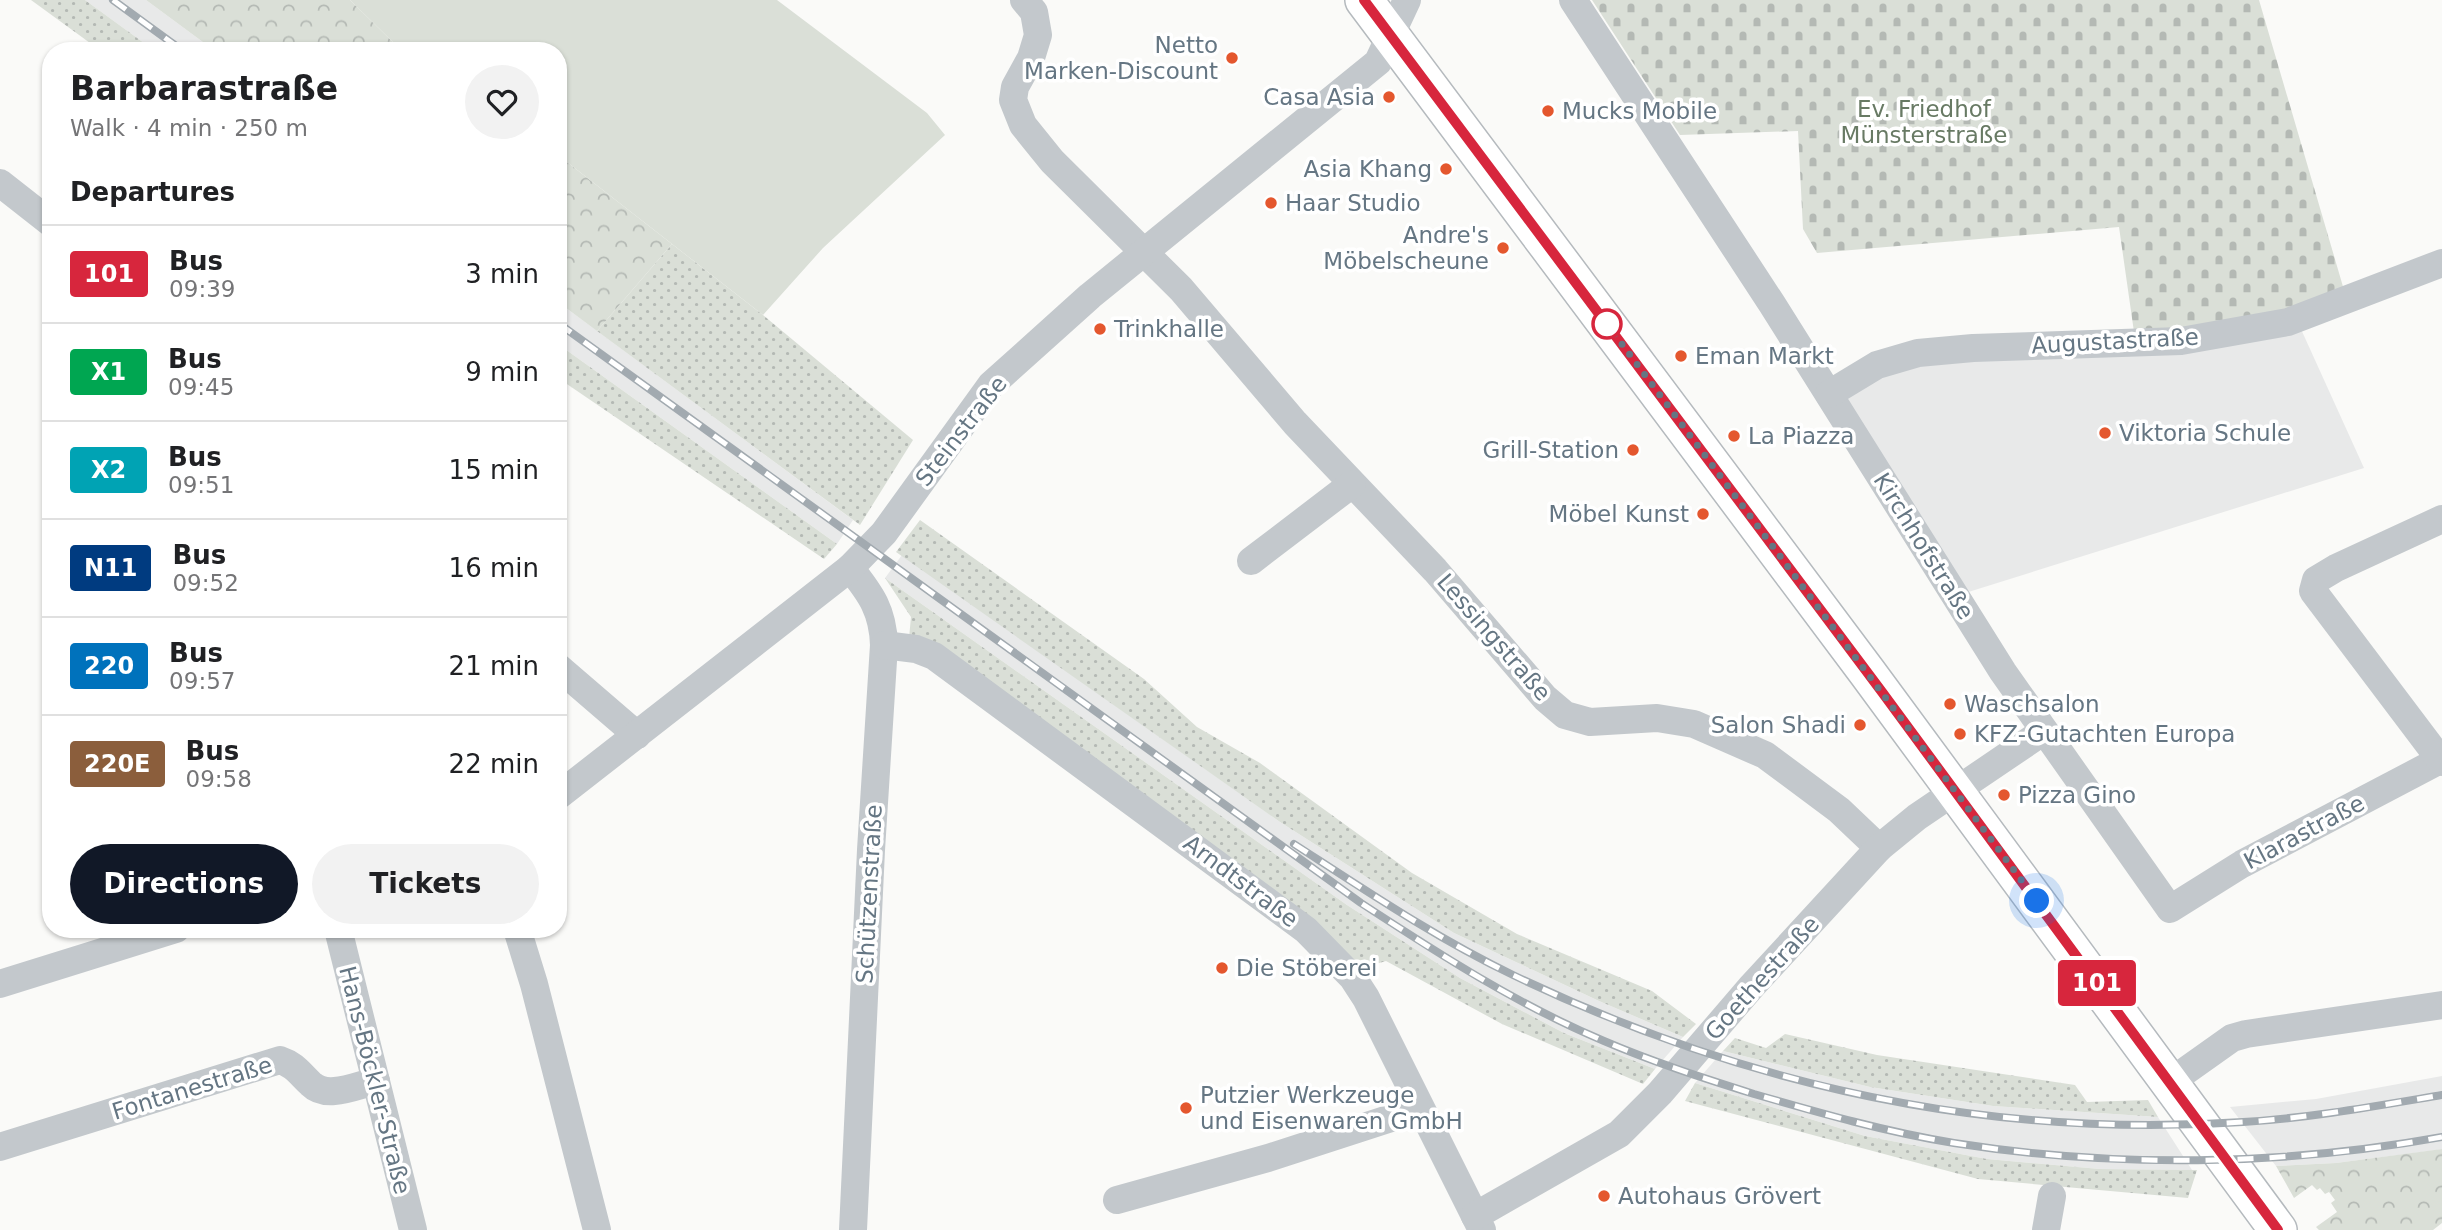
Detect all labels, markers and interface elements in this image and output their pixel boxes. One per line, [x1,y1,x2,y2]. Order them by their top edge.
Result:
place label: Netto Marken-Discount [1024,32,1218,84]
marker: Netto Marken-Discount [1224,50,1240,66]
button: heart [465,65,539,139]
text: Barbarastraße [70,69,338,108]
place label: Casa Asia [1263,84,1375,110]
marker: Casa Asia [1381,89,1397,105]
park label: Ev. Friedhof Münsterstraße [1841,96,2007,148]
place label: Mucks Mobile [1562,98,1717,124]
marker: Mucks Mobile [1540,103,1556,119]
text: Walk · 4 min · 250 m [70,115,308,141]
place label: Asia Khang [1304,156,1432,182]
marker: Asia Khang [1438,161,1454,177]
text: Departures [70,177,235,207]
place label: Haar Studio [1285,190,1421,216]
marker: Haar Studio [1263,195,1279,211]
place label: Andre's Möbelscheune [1323,222,1489,274]
marker: Andre's Möbelscheune [1495,240,1511,256]
text: Bus [169,246,223,276]
text: 3 min [465,259,539,289]
text: 101 [84,260,134,288]
text: 09:39 [169,276,235,302]
unlabelled marker [1592,309,1622,339]
place label: Trinkhalle [1113,316,1224,342]
marker: Trinkhalle [1092,321,1108,337]
street label: Augustastraße [2031,324,2199,358]
place label: Eman Markt [1695,343,1834,369]
text: Bus [168,344,222,374]
marker: Eman Markt [1673,348,1689,364]
text: 9 min [465,357,539,387]
text: X1 [91,358,126,386]
street label: Steinstraße [910,371,1012,491]
text: 09:45 [168,374,234,400]
place label: Viktoria Schule [2119,420,2291,446]
place label: La Piazza [1748,423,1854,449]
marker: Viktoria Schule [2097,425,2113,441]
marker: La Piazza [1726,428,1742,444]
place label: Grill-Station [1482,437,1619,463]
text: Bus [168,442,222,472]
marker: Grill-Station [1625,442,1641,458]
text: 15 min [449,455,539,485]
text: X2 [91,456,126,484]
street label: Kirchhofstraße [1869,468,1979,624]
text: 09:51 [168,472,234,498]
place label: Möbel Kunst [1549,501,1689,527]
marker: Möbel Kunst [1695,506,1711,522]
text: Bus [172,540,226,570]
text: 16 min [449,553,539,583]
text: N11 [84,554,137,582]
street label: Lessingstraße [1432,568,1556,706]
text: 09:52 [172,570,239,596]
text: Bus [169,638,223,668]
text: 21 min [449,651,539,681]
text: 220 [84,652,134,680]
text: 09:57 [169,668,235,694]
place label: Waschsalon [1964,691,2100,717]
marker: Waschsalon [1942,696,1958,712]
place label: Salon Shadi [1711,712,1846,738]
marker: Salon Shadi [1852,717,1868,733]
place label: KFZ-Gutachten Europa [1974,721,2235,747]
marker: KFZ-Gutachten Europa [1952,726,1968,742]
text: Bus [186,736,239,766]
text: 22 min [449,749,539,779]
text: 220E [84,750,151,778]
text: 09:58 [186,766,252,792]
place label: Pizza Gino [2018,782,2136,808]
marker: Pizza Gino [1996,787,2012,803]
street label: Klarastraße [2239,789,2369,875]
street label: Schützenstraße [851,804,887,984]
street label: Arndtstraße [1179,830,1303,932]
button: Directions [70,844,298,924]
button: Tickets [312,844,539,924]
your location [2019,883,2054,918]
street label: Goethestraße [1700,911,1824,1045]
place label: Die Stöberei [1236,955,1378,981]
marker: Die Stöberei [1214,960,1230,976]
line badge: 101 [2057,960,2137,1006]
street label: Hans-Böckler-Straße [334,963,416,1197]
text: 101 [2072,969,2122,997]
street label: Fontanestraße [109,1051,275,1125]
place label: Putzier Werkzeuge und Eisenwaren GmbH [1200,1082,1463,1134]
marker: Putzier Werkzeuge und Eisenwaren GmbH [1178,1100,1194,1116]
place label: Autohaus Grövert [1618,1183,1821,1209]
marker: Autohaus Grövert [1596,1188,1612,1204]

